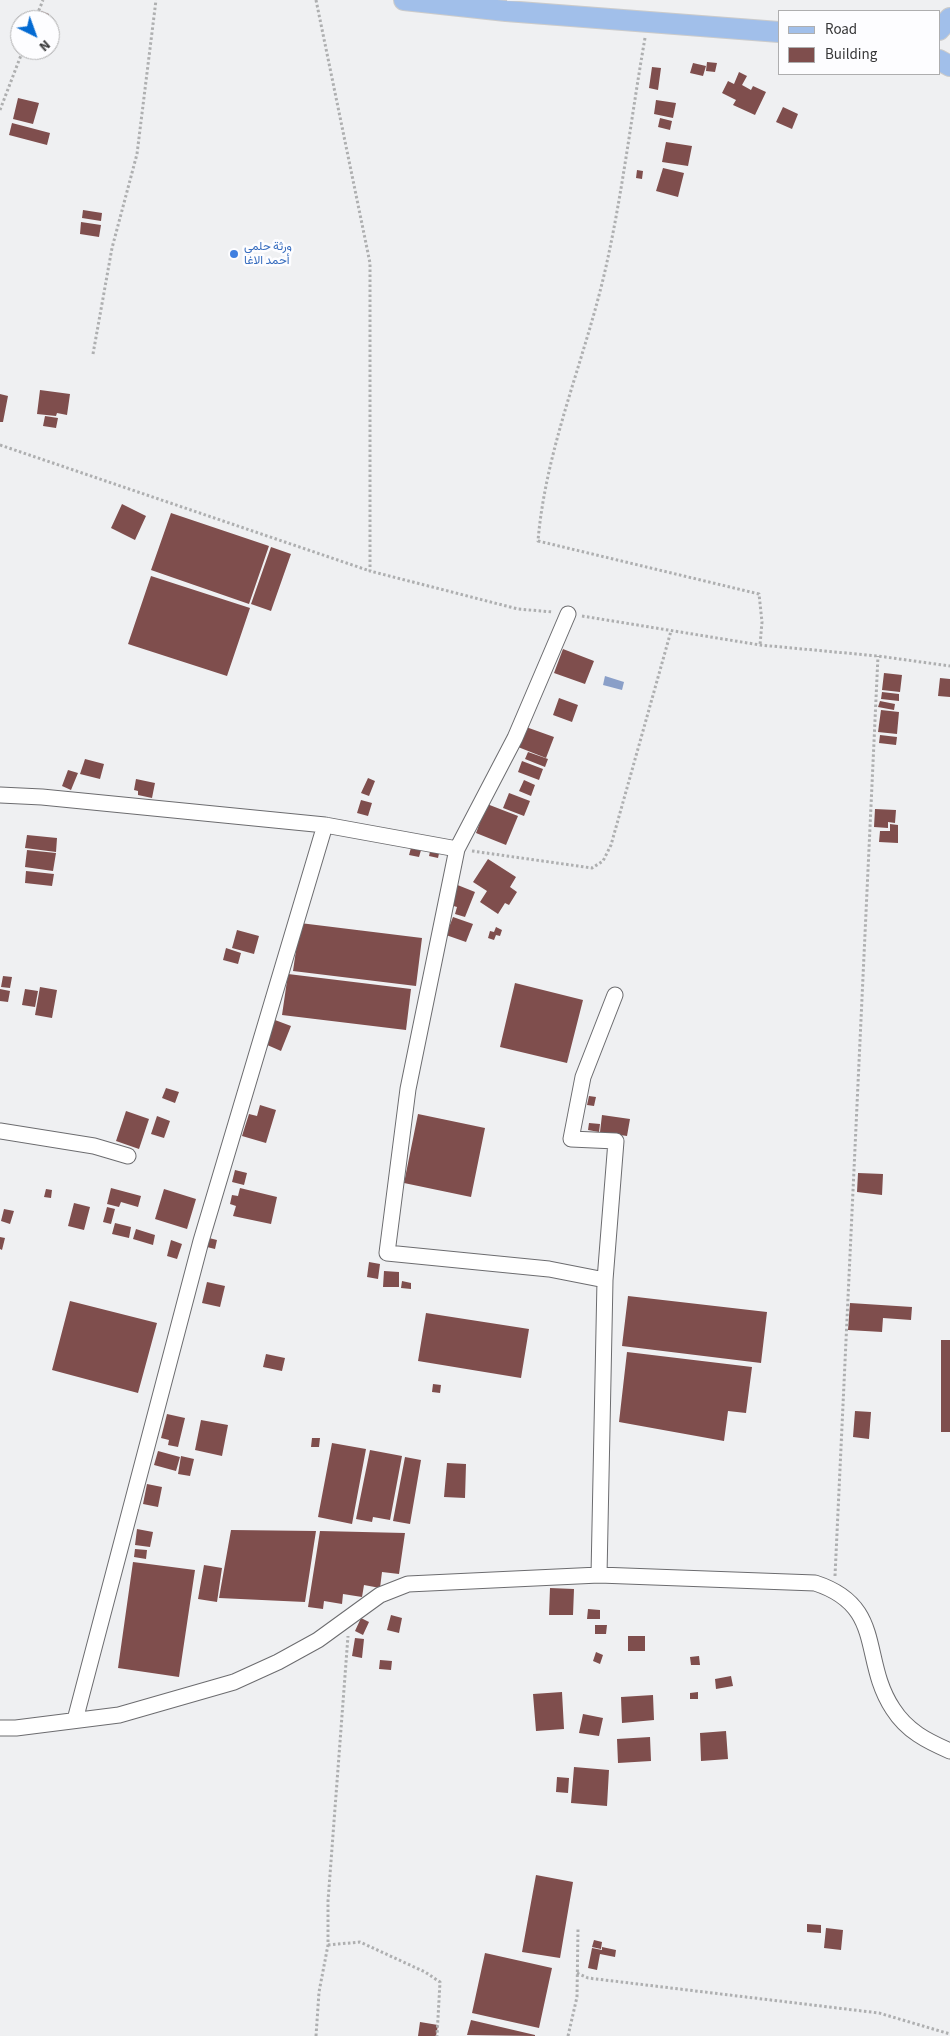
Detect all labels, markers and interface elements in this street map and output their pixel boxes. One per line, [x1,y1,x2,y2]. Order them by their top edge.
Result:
north arrow [10,10,60,60]
legend [778,10,940,75]
text: Road [825,19,857,40]
text: N [34,35,55,56]
text: Building [825,44,877,65]
place label: ورثة حلمي أحمد الاغا [244,240,292,268]
marker: ورثة حلمي أحمد الاغا [228,248,240,260]

